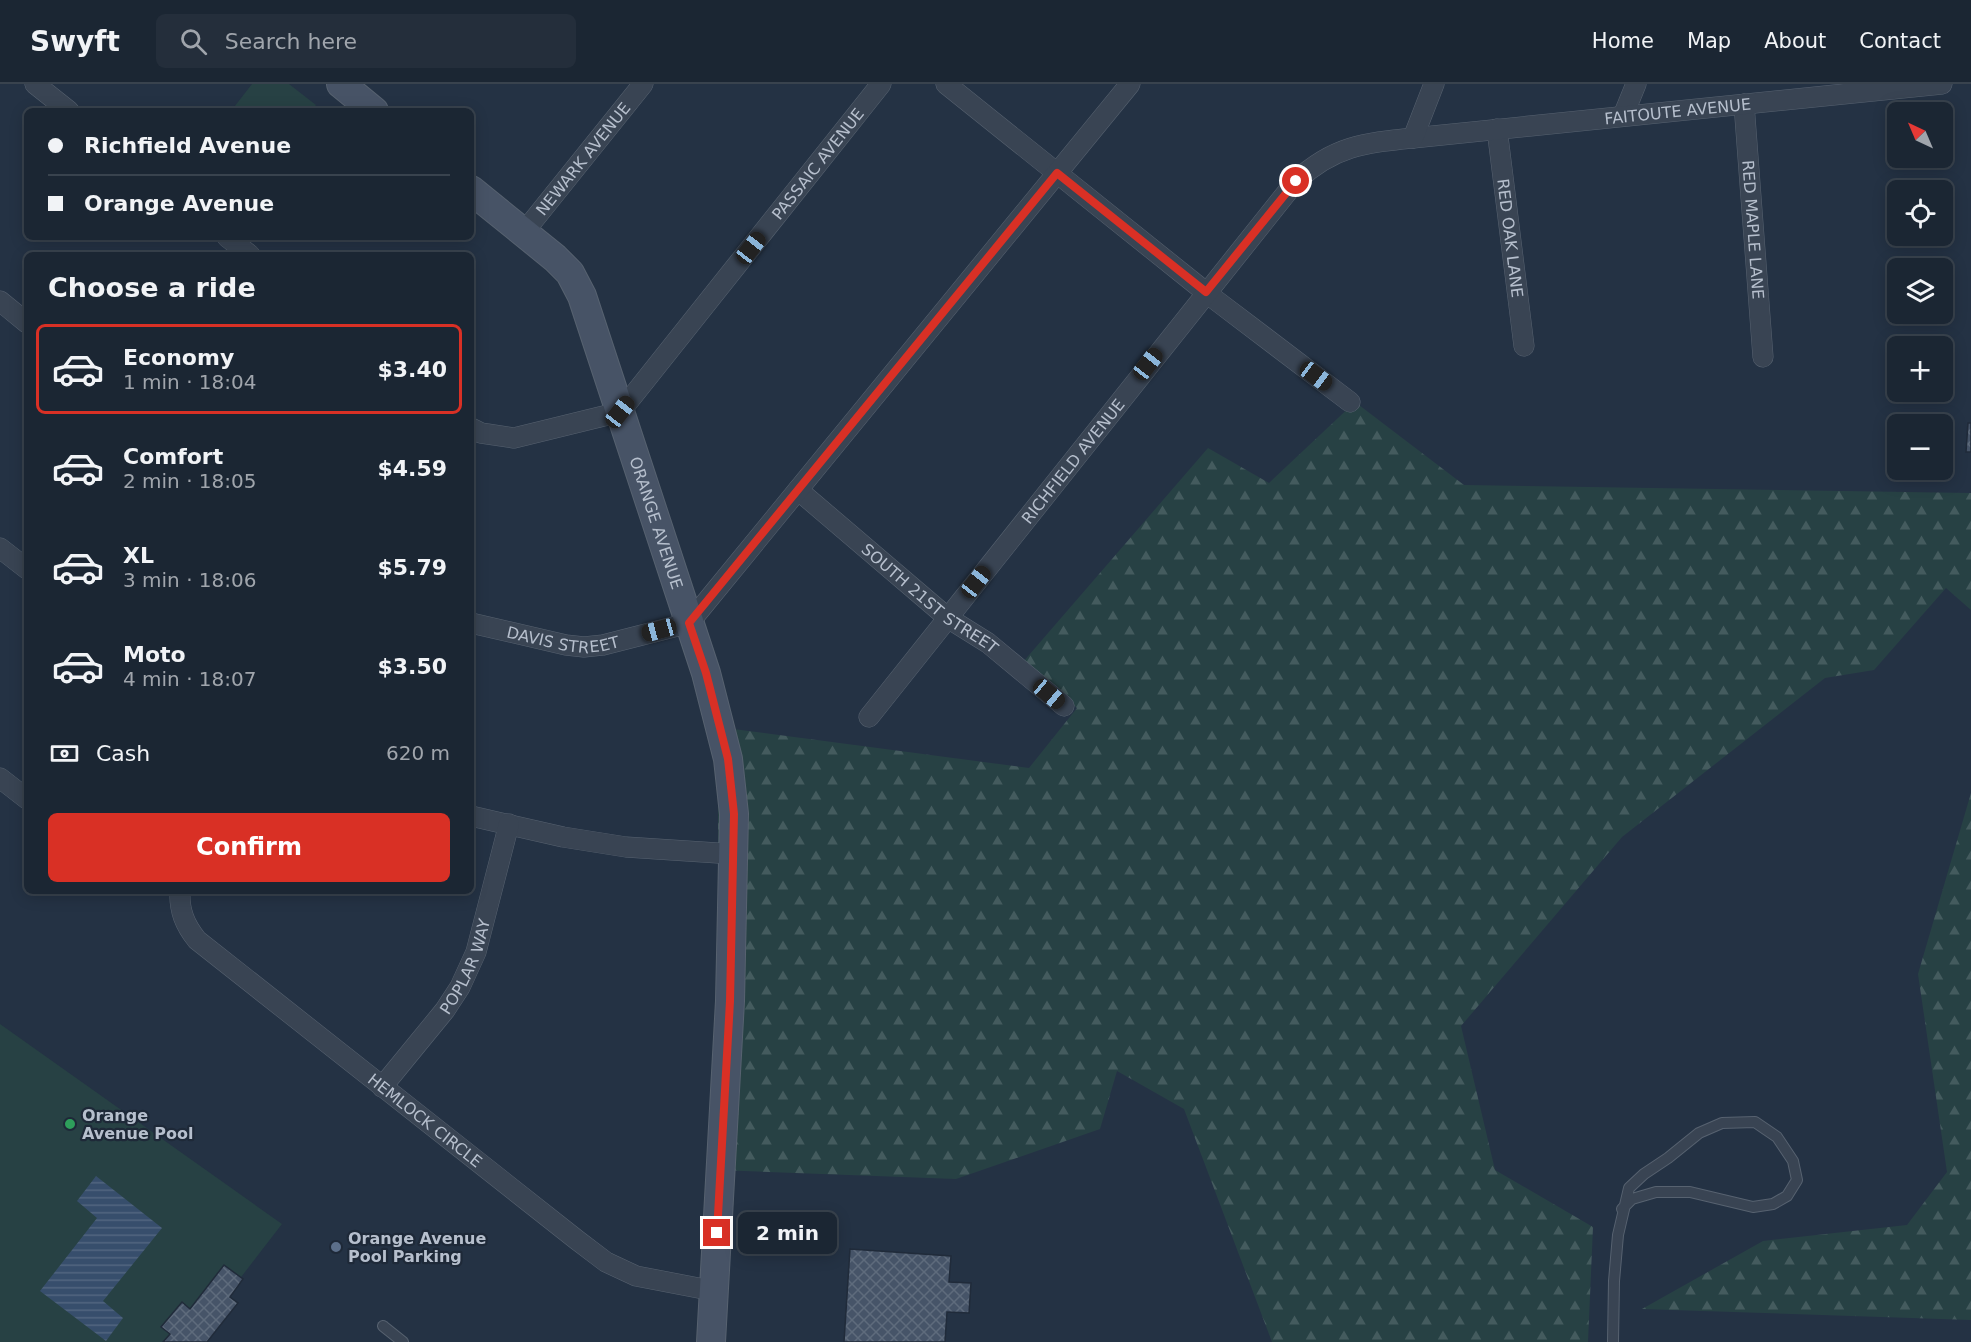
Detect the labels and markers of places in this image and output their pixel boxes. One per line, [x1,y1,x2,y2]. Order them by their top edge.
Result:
place label: Orange Avenue Pool [82,1106,194,1143]
marker: Orange Avenue Pool [63,1117,77,1131]
place label: Orange Avenue Pool Parking [348,1229,486,1266]
marker: Orange Avenue Pool Parking [329,1240,343,1254]

